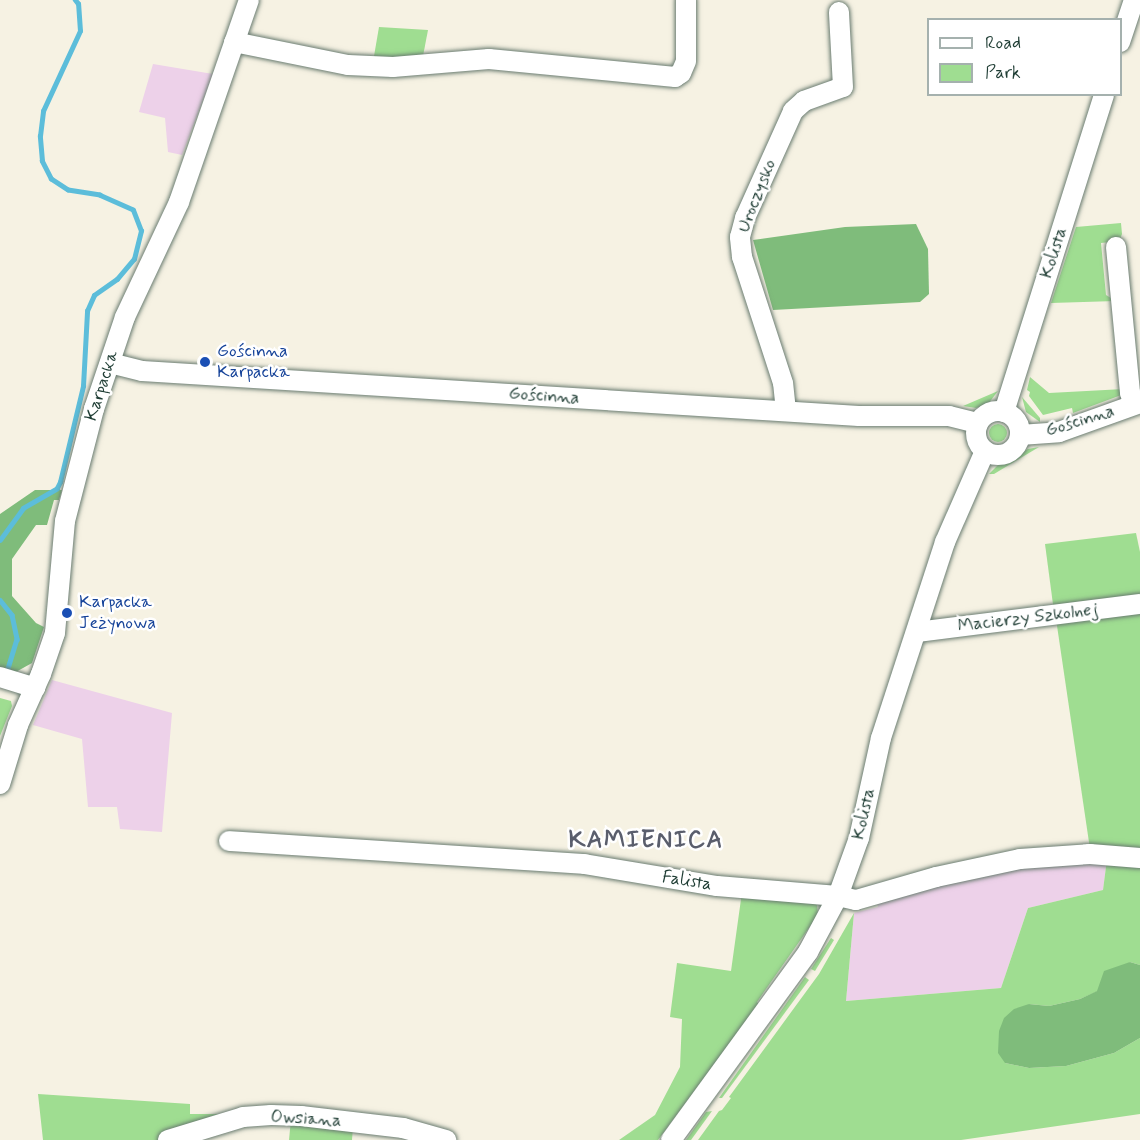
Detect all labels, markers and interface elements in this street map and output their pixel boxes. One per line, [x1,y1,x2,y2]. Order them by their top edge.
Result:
legend [927,18,1122,96]
text: Road [985,31,1021,55]
text: Park [985,61,1021,85]
street label: Uroczysko [733,156,781,236]
street label: Kolista [1036,225,1072,281]
place label: Gościnna Karpacka [217,341,290,384]
street label: Karpacka [80,348,124,424]
marker: Gościnna Karpacka [198,355,212,369]
street label: Gościnna [508,383,580,409]
street label: Gościnna [1043,400,1117,442]
place label: Karpacka Jeżynowa [79,592,156,634]
street label: Macierzy Szkolnej [957,599,1099,637]
marker: Karpacka Jeżynowa [60,606,74,620]
street label: Kolista [848,786,880,842]
district label: KAMIENICA [568,827,724,855]
street label: Falista [661,866,713,896]
street label: Owsiana [270,1106,342,1132]

